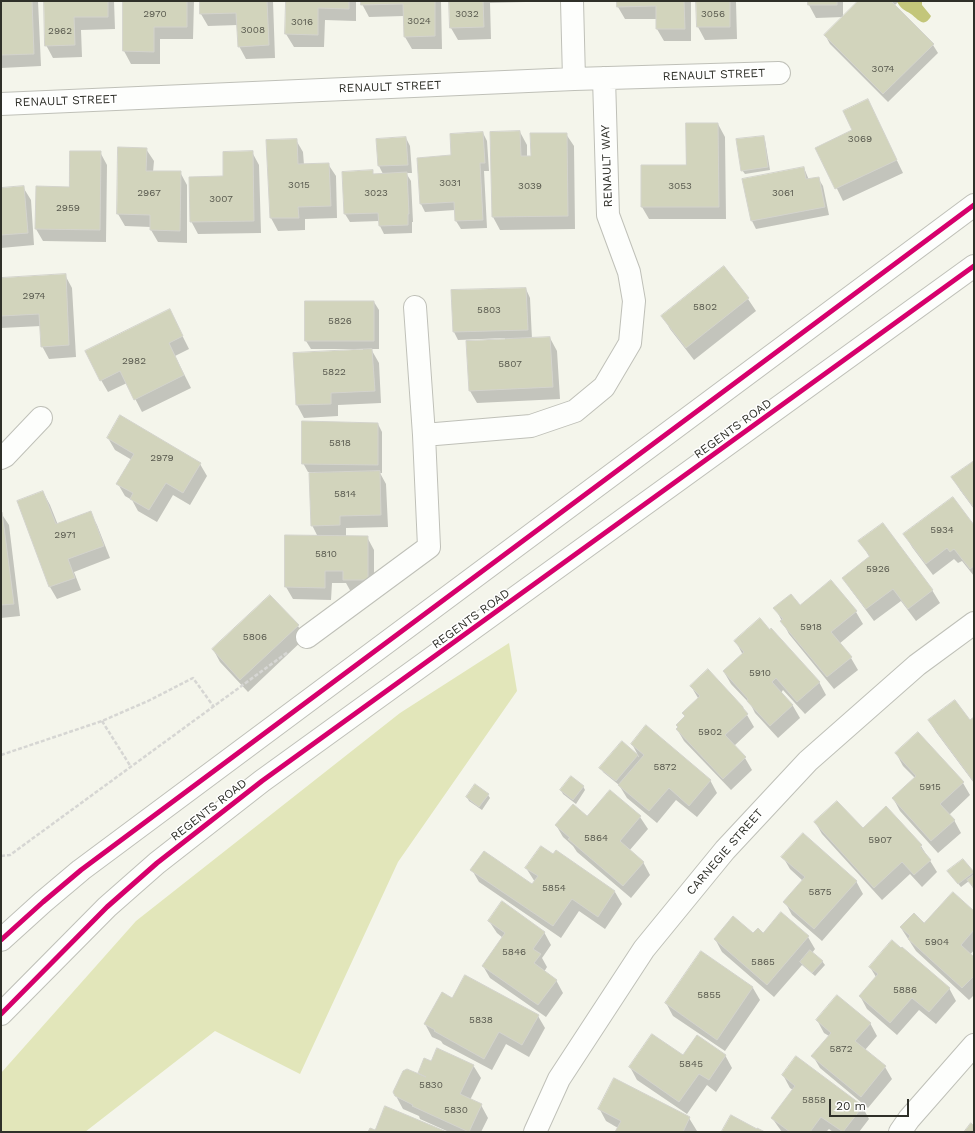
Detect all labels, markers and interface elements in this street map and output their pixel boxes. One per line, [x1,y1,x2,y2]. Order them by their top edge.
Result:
house number: 2970 [143,8,167,20]
house number: 3032 [455,8,479,20]
house number: 3056 [701,8,725,20]
house number: 3024 [407,15,431,27]
house number: 3016 [291,16,313,28]
house number: 3008 [241,24,265,36]
house number: 2962 [48,25,72,37]
house number: 3074 [872,63,894,75]
street label: RENAULT STREET [662,66,766,84]
street label: RENAULT STREET [338,78,442,96]
street label: RENAULT STREET [14,92,118,110]
street label: RENAULT WAY [598,124,616,208]
house number: 3069 [848,133,872,145]
house number: 3031 [439,177,461,189]
house number: 3015 [288,179,310,191]
house number: 3039 [518,180,542,192]
house number: 3053 [668,180,692,192]
house number: 2967 [137,187,161,199]
house number: 3023 [364,187,388,199]
house number: 3061 [772,187,794,199]
house number: 3007 [209,193,233,205]
house number: 2959 [56,202,80,214]
house number: 2974 [23,290,45,302]
house number: 5802 [693,301,717,313]
house number: 5803 [477,304,501,316]
house number: 5826 [328,315,352,327]
house number: 2982 [122,355,146,367]
house number: 5807 [498,358,522,370]
house number: 5822 [322,366,346,378]
street label: REGENTS ROAD [691,396,775,462]
house number: 5818 [329,437,351,449]
house number: 2979 [150,452,174,464]
house number: 5814 [334,488,356,500]
house number: 5934 [930,524,954,536]
house number: 2971 [54,529,76,541]
house number: 5810 [315,548,337,560]
house number: 5926 [866,563,890,575]
street label: REGENTS ROAD [429,586,513,652]
house number: 5918 [800,621,822,633]
house number: 5806 [243,631,267,643]
house number: 5910 [749,667,771,679]
house number: 5902 [698,726,722,738]
house number: 5872 [653,761,677,773]
street label: REGENTS ROAD [168,776,250,844]
house number: 5915 [919,781,941,793]
street label: CARNEGIE STREET [684,806,766,898]
house number: 5864 [584,832,608,844]
house number: 5907 [868,834,892,846]
house number: 5854 [542,882,566,894]
house number: 5875 [808,886,832,898]
house number: 5904 [925,936,949,948]
house number: 5846 [502,946,526,958]
house number: 5865 [751,956,775,968]
house number: 5886 [893,984,917,996]
house number: 5855 [697,989,721,1001]
house number: 5838 [469,1014,493,1026]
house number: 5872 [829,1043,853,1055]
house number: 5845 [679,1058,703,1070]
house number: 5830 [419,1079,443,1091]
scale bar [831,1091,911,1117]
house number: 5858 [802,1094,826,1106]
text: 20 m [836,1099,866,1113]
house number: 5830 [444,1104,468,1116]

